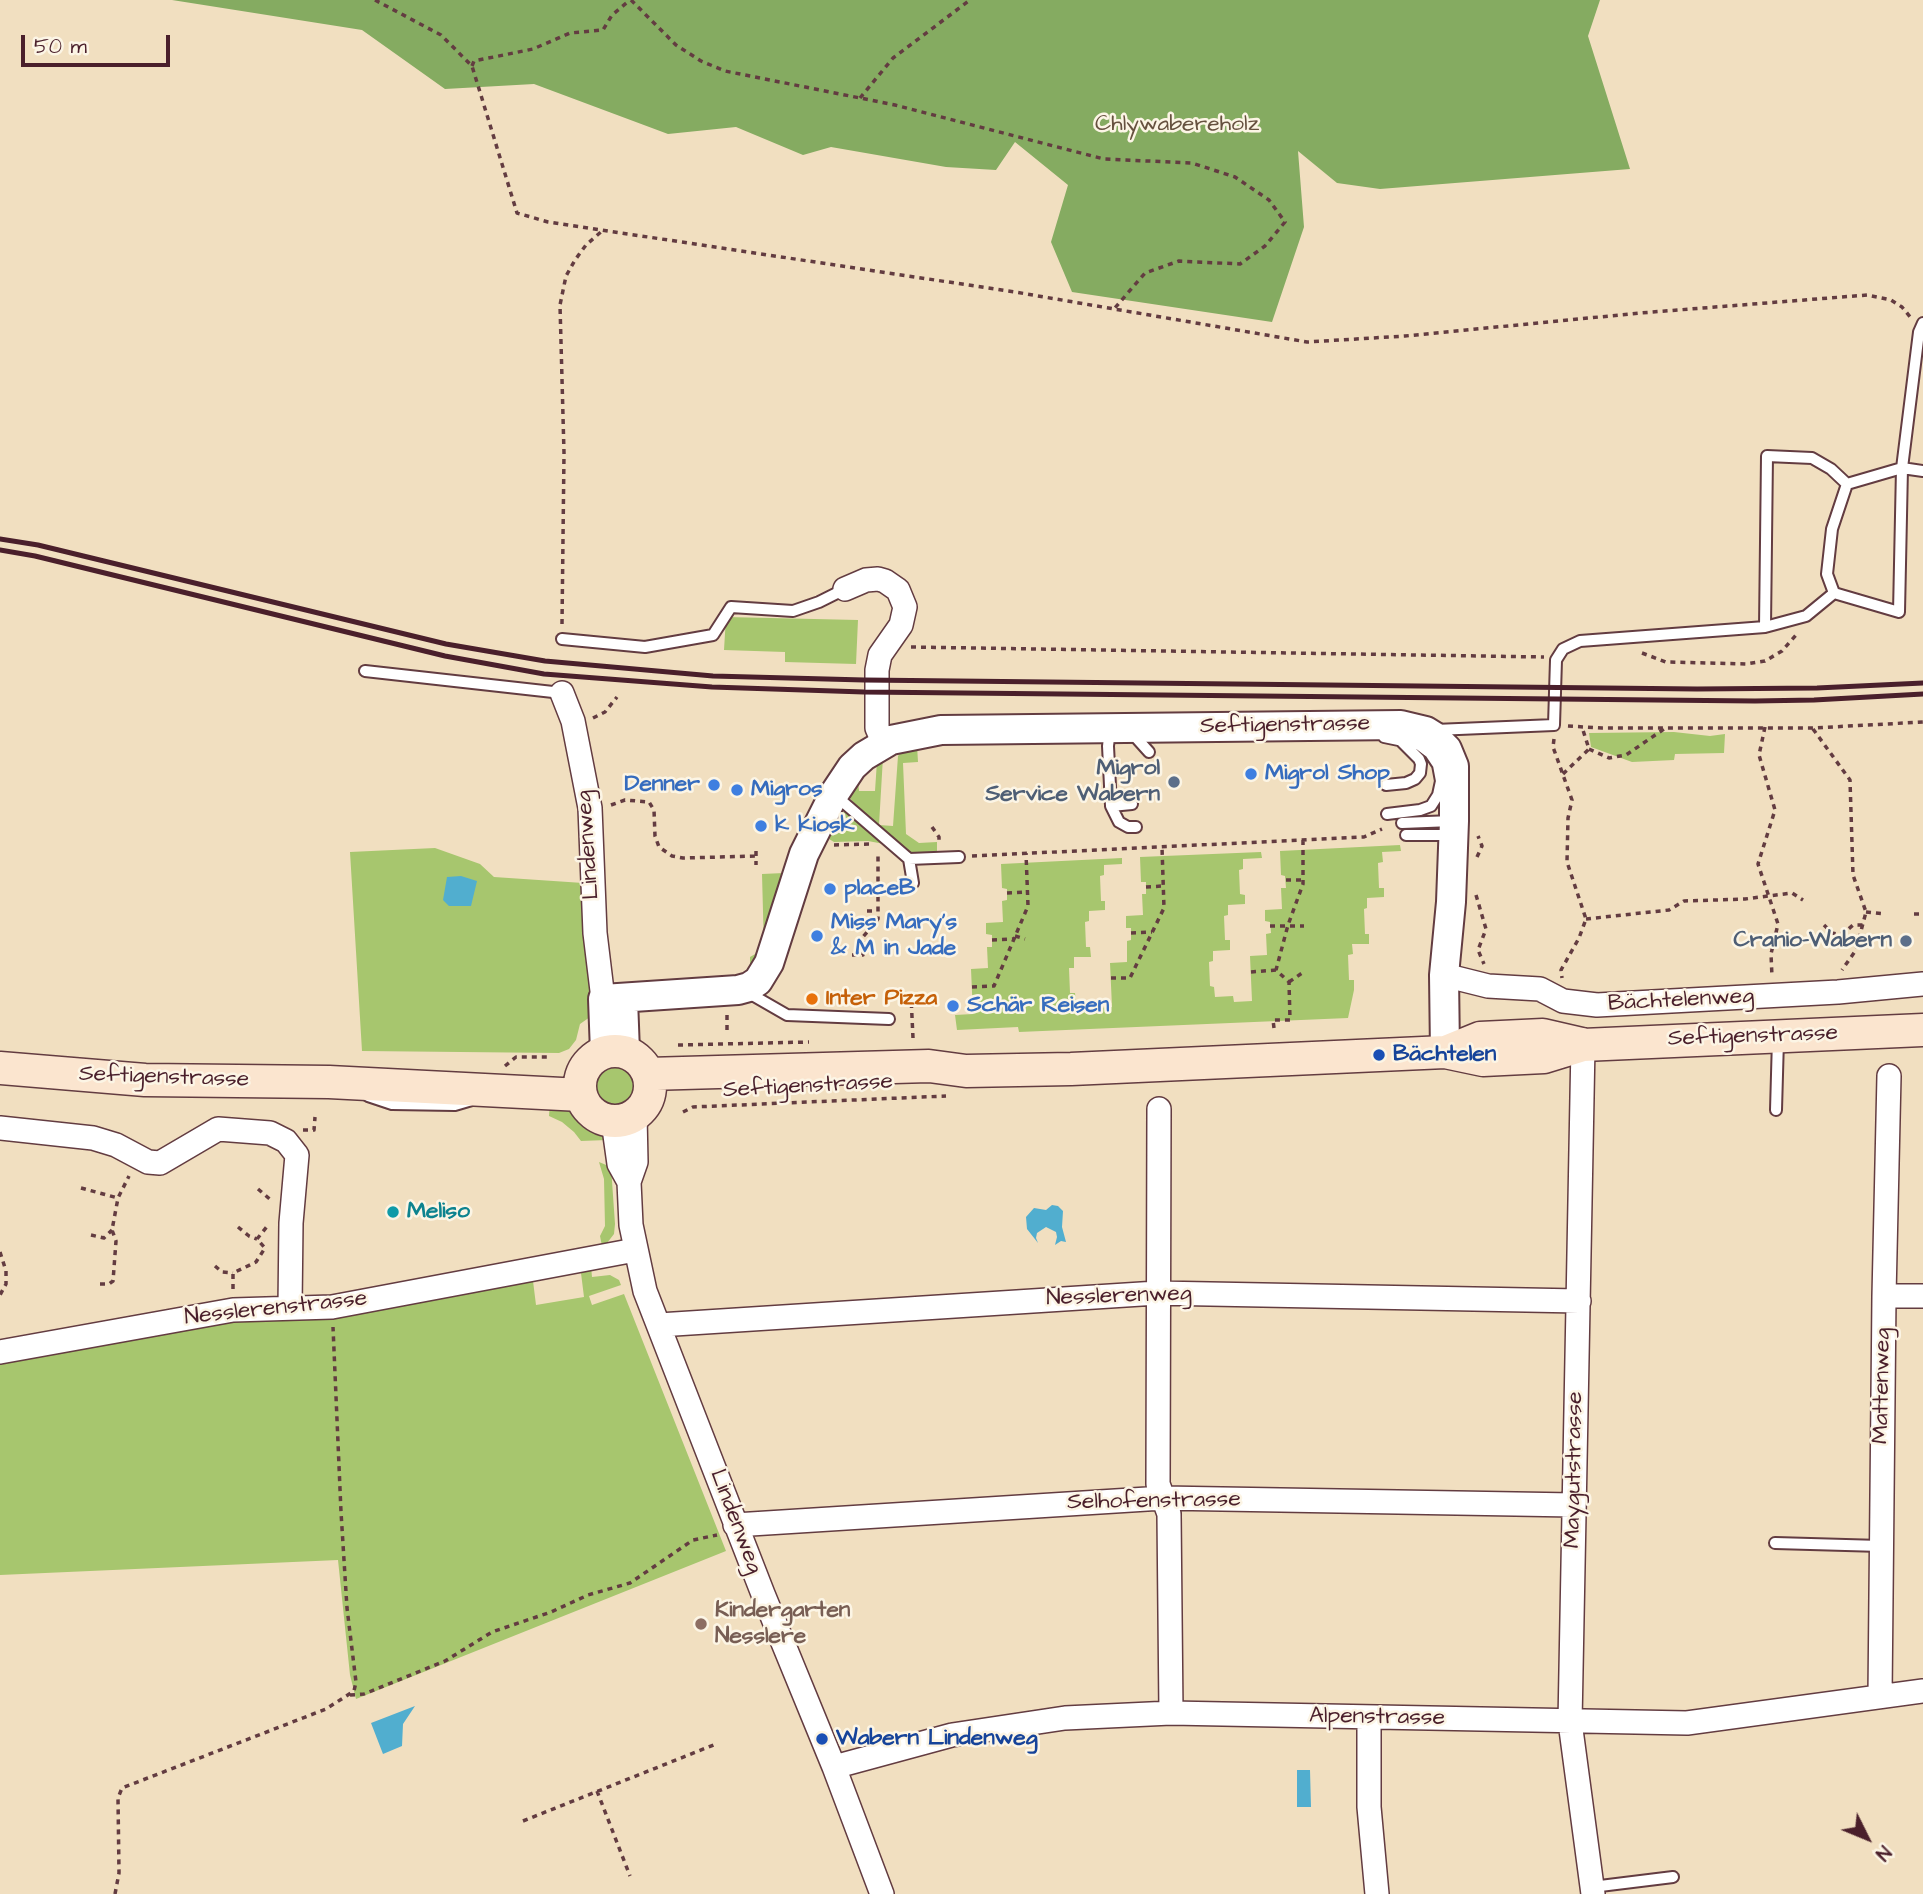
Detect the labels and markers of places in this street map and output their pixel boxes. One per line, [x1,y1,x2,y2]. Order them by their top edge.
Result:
place label: Migrol Service Wabern [986,755,1160,809]
place label: Migrol Shop [1265,760,1390,788]
marker: Migrol Shop [1243,766,1259,782]
place label: Denner [625,771,700,799]
marker: Migrol Service Wabern [1166,774,1182,790]
place label: Migros [751,776,823,804]
marker: Denner [706,777,722,793]
marker: Migros [729,782,745,798]
place label: k kiosk [775,812,855,840]
marker: k kiosk [753,818,769,834]
place label: placeB [844,875,915,903]
marker: placeB [822,881,838,897]
place label: Miss Mary’s & M in Jade [831,909,957,963]
place label: Cranio-Wabern [1733,927,1892,955]
marker: Miss Mary’s & M in Jade [809,928,825,944]
marker: Cranio-Wabern [1898,933,1914,949]
place label: Inter Pizza [826,985,937,1013]
marker: Inter Pizza [804,991,820,1007]
place label: Schär Reisen [967,992,1109,1020]
marker: Schär Reisen [945,998,961,1014]
place label: Bächtelen [1393,1041,1496,1069]
marker: Bächtelen [1371,1047,1387,1063]
place label: Meliso [407,1198,470,1226]
marker: Meliso [385,1204,401,1220]
place label: Kindergarten Nesslere [715,1597,850,1651]
marker: Kindergarten Nesslere [693,1616,709,1632]
place label: Wabern Lindenweg [836,1725,1038,1753]
marker: Wabern Lindenweg [814,1731,830,1747]

